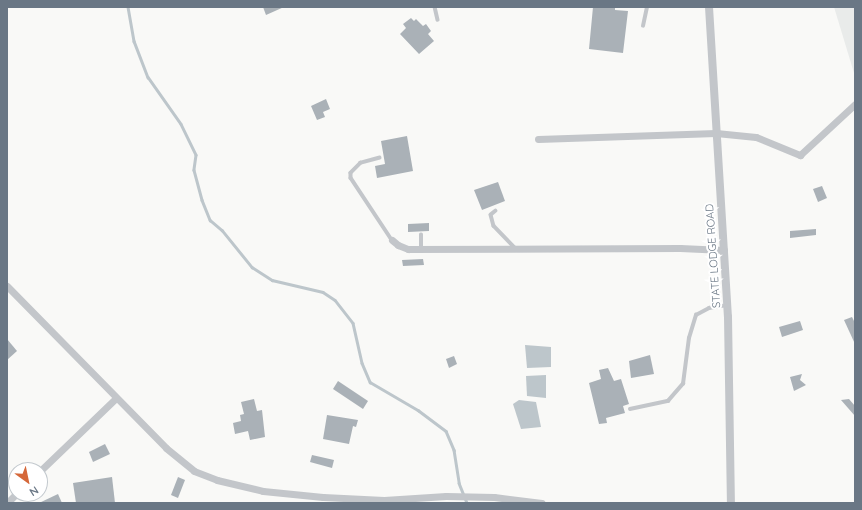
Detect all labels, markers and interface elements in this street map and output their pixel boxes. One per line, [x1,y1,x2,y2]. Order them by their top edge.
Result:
street label: STATE LODGE ROAD [703,203,723,309]
north arrow [8,462,48,502]
text: N [27,483,41,499]

